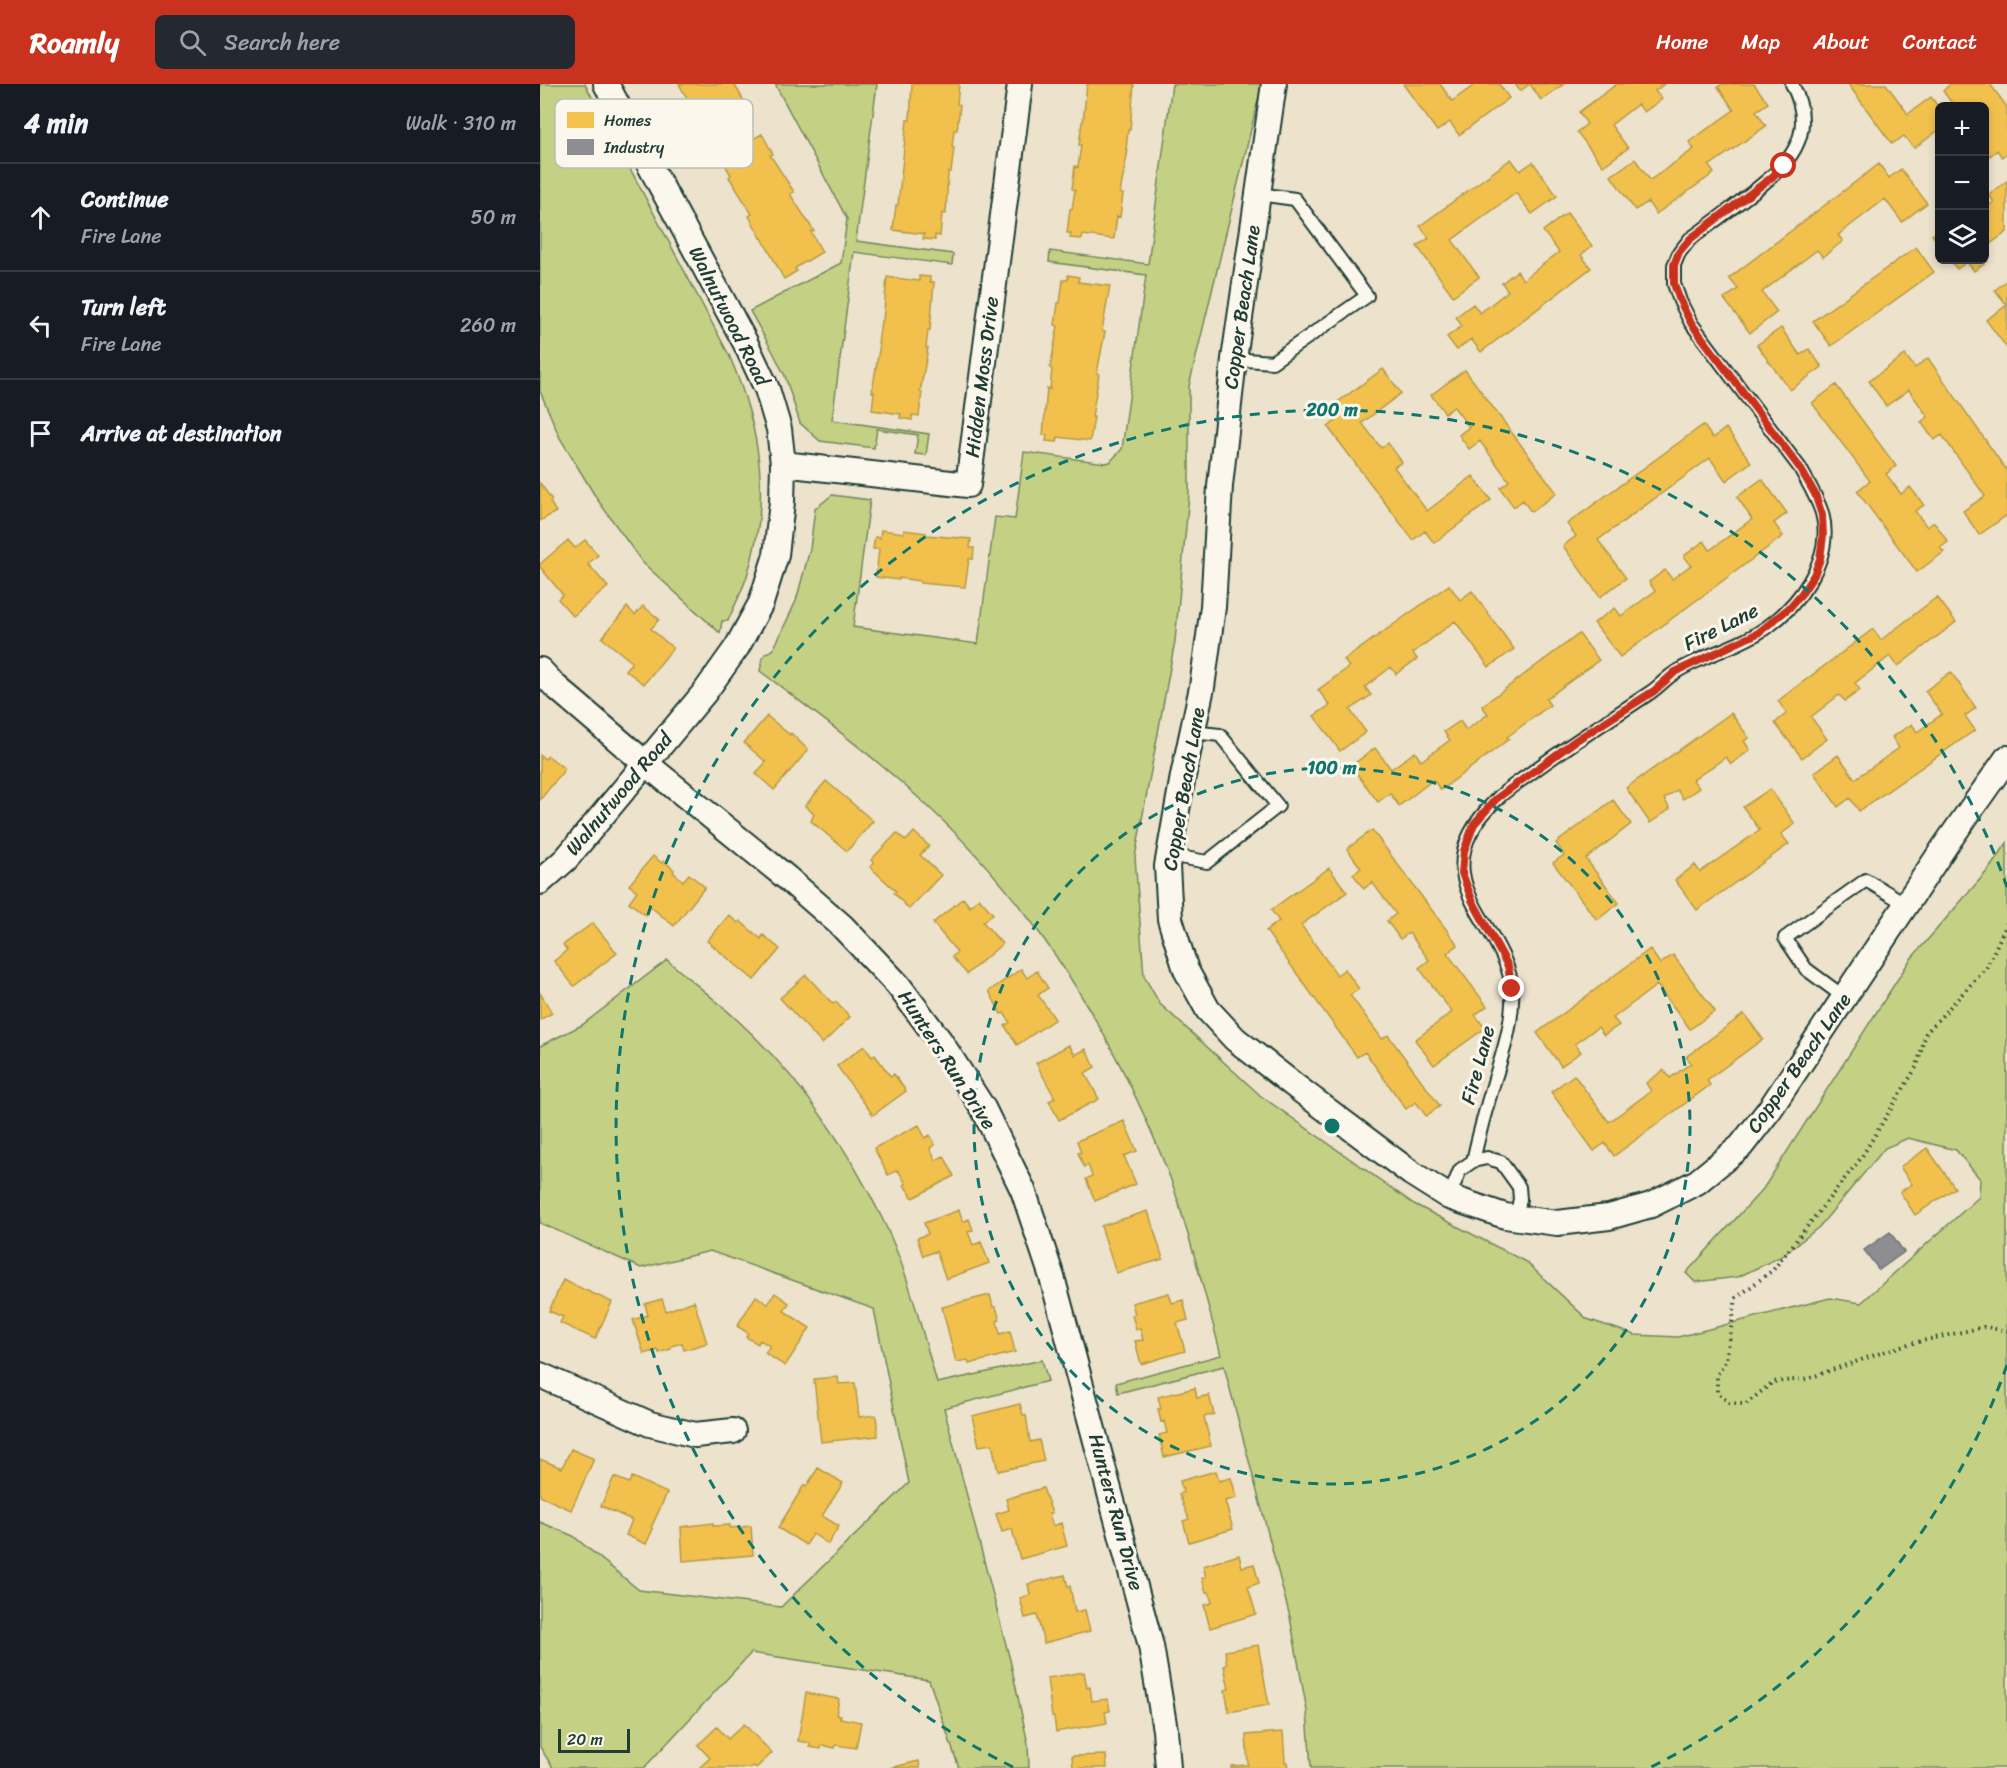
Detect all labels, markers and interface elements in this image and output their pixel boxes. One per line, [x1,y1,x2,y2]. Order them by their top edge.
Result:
search box [155,15,575,69]
text: Roamly [30,18,119,67]
text: Search here [224,23,340,62]
text: Home [1656,23,1708,61]
text: Map [1741,23,1780,61]
text: About [1813,23,1870,61]
text: Contact [1903,23,1977,61]
icon: search [176,26,209,59]
legend [555,99,753,168]
text: 4 min [24,100,88,146]
map controls [1935,102,1989,264]
button: + [1935,102,1989,156]
text: Walk · 310 m [406,106,516,141]
text: Homes [604,106,652,135]
text: Industry [603,133,665,162]
route start [1770,152,1796,178]
button: − [1935,156,1989,210]
text: Continue [81,180,169,219]
text: 50 m [471,200,516,235]
icon: ahead [24,201,57,234]
button: layers [1935,210,1989,264]
text: Fire Lane [81,219,161,254]
street label: Copper Beach Lane [1213,222,1271,391]
street label: Walnutwood Road [679,240,780,393]
text: Turn left [81,288,166,327]
street label: Hidden Moss Drive [955,294,1009,460]
text: 260 m [460,308,516,343]
icon: left [24,309,57,342]
text: Fire Lane [81,327,161,362]
text: 200 m [1305,394,1358,426]
text: Arrive at destination [81,414,282,453]
icon: arrive [24,417,57,450]
street label: Fire Lane [1677,593,1765,661]
street label: Copper Beach Lane [1152,704,1216,873]
street label: Walnutwood Road [556,723,683,864]
text: 100 m [1308,752,1357,784]
route end [1498,975,1524,1001]
street label: Hunters Run Drive [888,983,1006,1137]
street label: Copper Beach Lane [1737,985,1861,1141]
street label: Fire Lane [1451,1022,1505,1108]
centre of rings [1322,1116,1342,1136]
street label: Hunters Run Drive [1078,1430,1154,1594]
text: 20 m [567,1725,603,1754]
scale bar [558,1726,630,1754]

